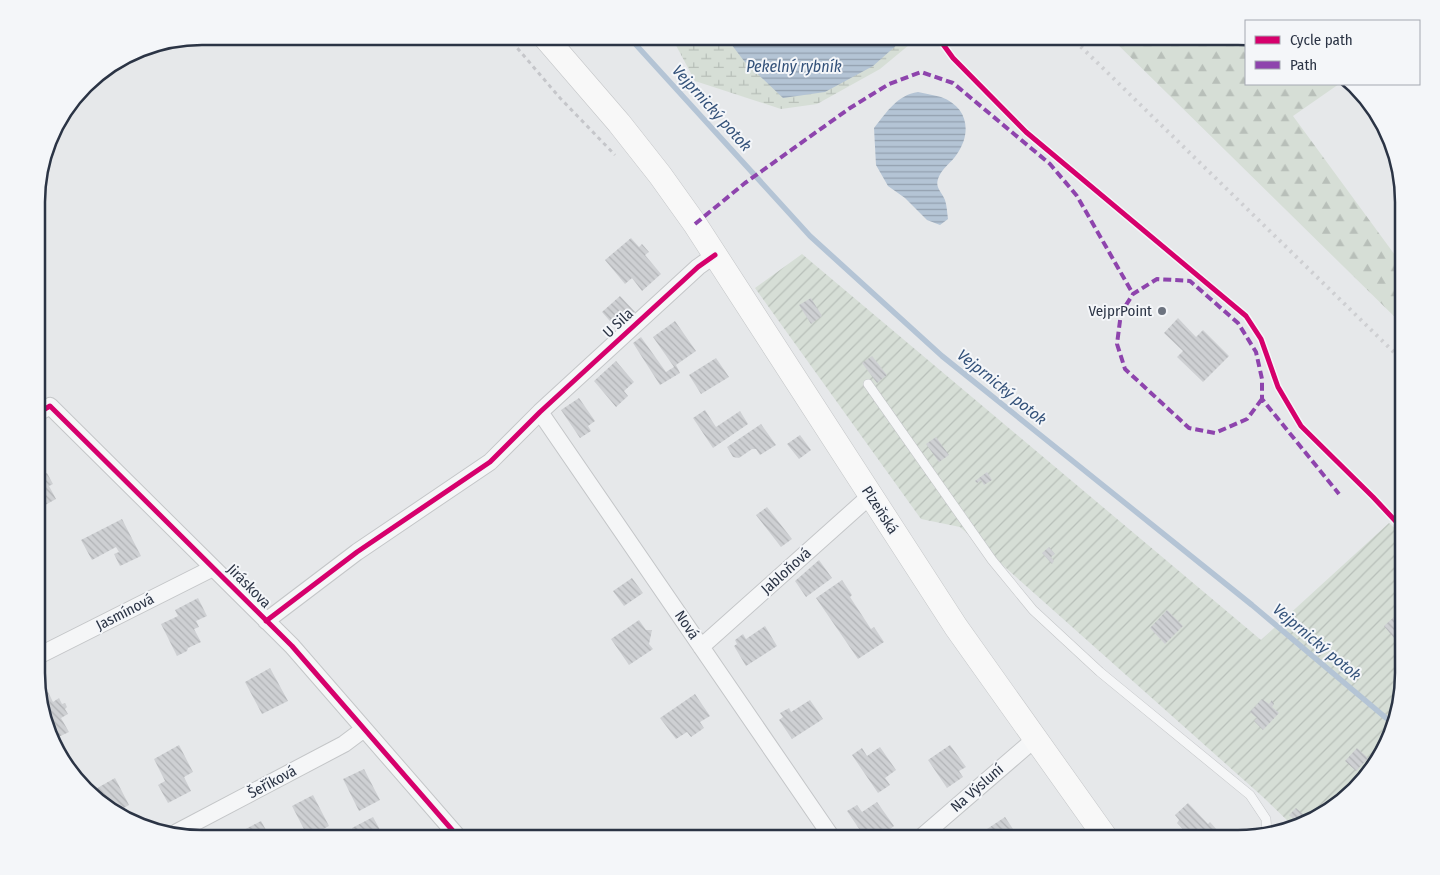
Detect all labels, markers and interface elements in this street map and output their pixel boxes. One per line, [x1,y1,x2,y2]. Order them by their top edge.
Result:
legend [1245,20,1420,85]
text: Cycle path [1290,31,1353,49]
text: Path [1290,56,1317,74]
water label: Pekelný rybník [746,57,842,76]
water label: Vejprnický potok [668,61,756,155]
place label: VejprPoint [1088,302,1152,320]
street label: U Sila [599,305,637,341]
marker: VejprPoint [1156,305,1168,317]
water label: Vejprnický potok [954,345,1050,429]
street label: Plzeňská [858,483,902,537]
street label: Jabloňová [757,544,815,598]
street label: Jiráskova [223,560,275,612]
street label: Jasmínová [93,590,157,634]
water label: Vejprnický potok [1269,600,1365,684]
street label: Nová [671,607,703,643]
street label: Na Výsluní [947,760,1007,816]
street label: Šeříková [245,762,299,802]

